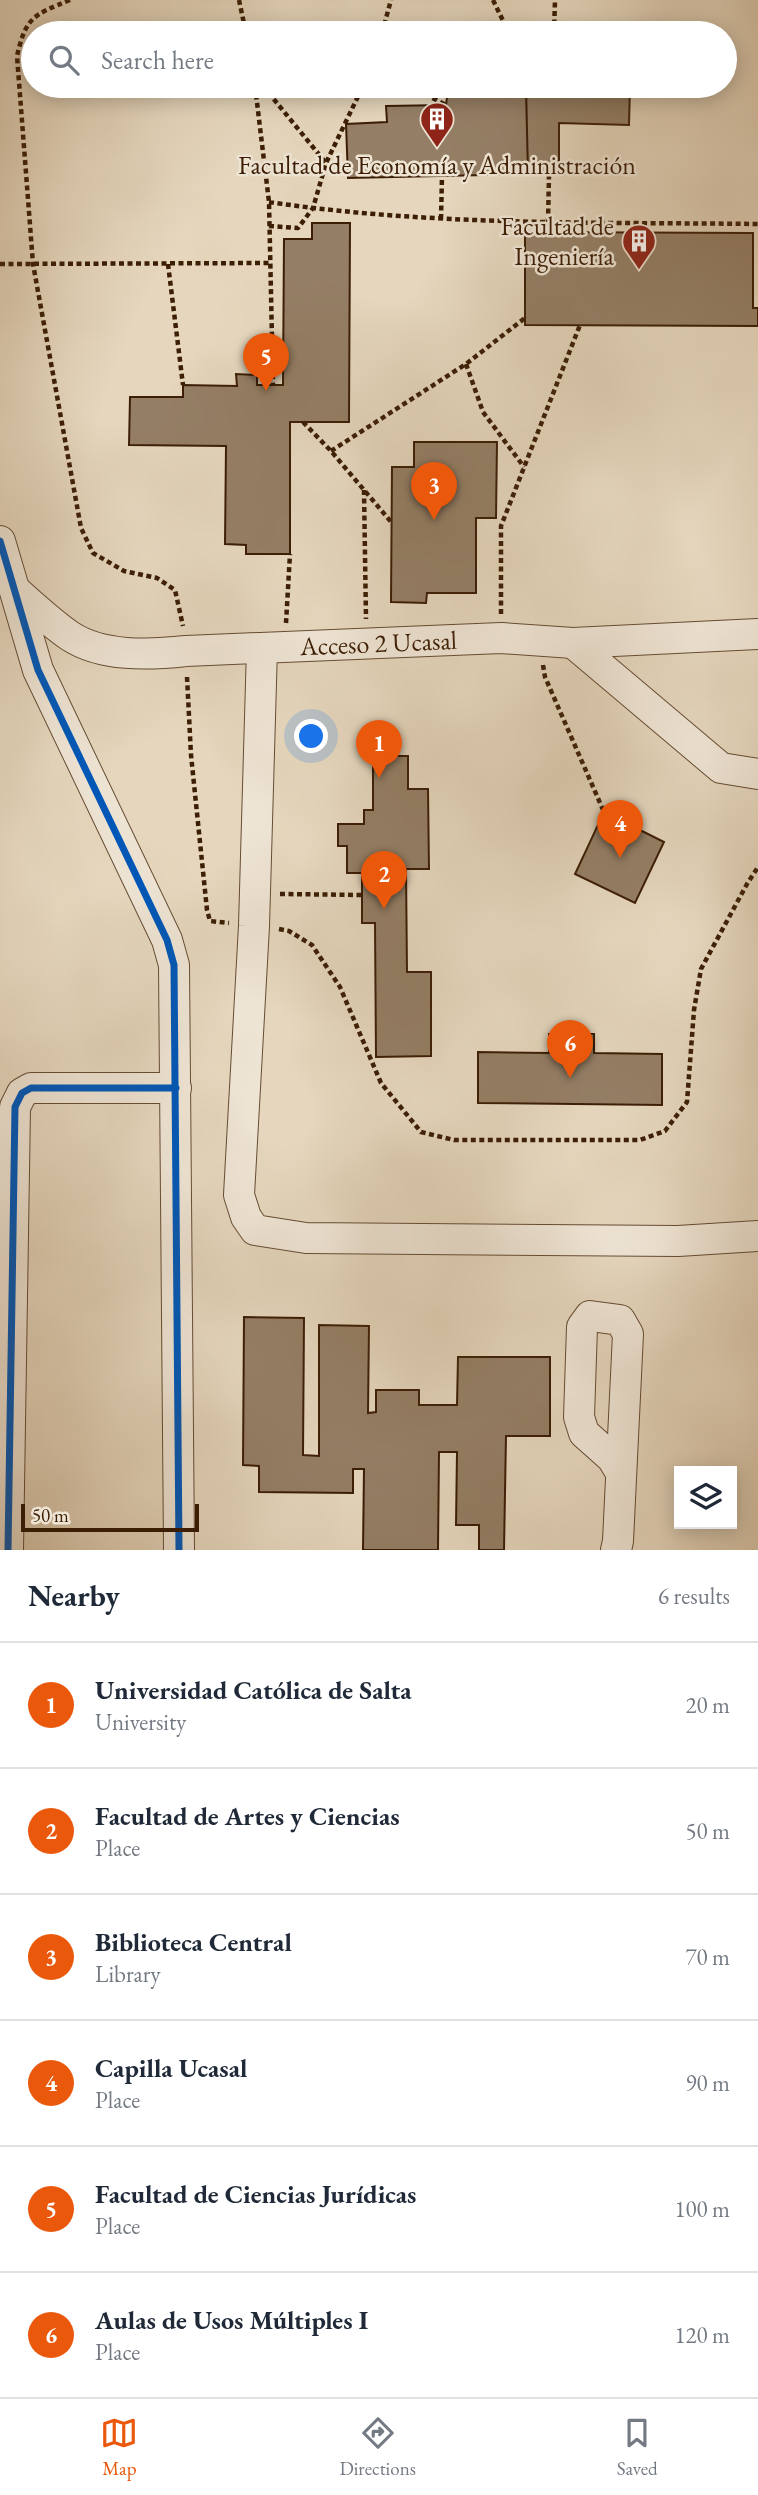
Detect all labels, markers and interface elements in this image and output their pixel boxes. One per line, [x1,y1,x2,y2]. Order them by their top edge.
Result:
search box [21,21,737,98]
icon: search [45,41,83,79]
text: Search here [101,43,214,77]
building icon: Facultad de Economía y Administración [418,100,456,149]
place label: Facultad de Economía y Administración [238,148,636,182]
place label: Facultad de Ingeniería [500,209,615,273]
building icon: Facultad de Ingeniería [620,222,658,271]
pin: 5 [243,333,289,391]
pin: 3 [411,462,457,520]
street label: Acceso 2 Ucasal [298,623,458,663]
your location [294,719,328,753]
pin: 1 [356,720,402,778]
pin: 4 [597,800,643,858]
pin: 2 [361,851,407,909]
pin: 6 [547,1020,593,1078]
map controls [674,1466,737,1529]
button: layers [674,1466,737,1529]
scale bar [21,1501,200,1533]
text: 50 m [32,1503,69,1528]
text: Nearby [28,1576,120,1615]
text: 6 results [658,1581,730,1611]
text: Universidad Católica de Salta [95,1673,412,1707]
text: 1 [45,1690,57,1720]
text: 20 m [685,1690,730,1720]
text: University [95,1707,186,1737]
text: Facultad de Artes y Ciencias [95,1799,400,1833]
text: 2 [45,1816,57,1846]
text: 50 m [685,1816,730,1846]
text: Place [95,1833,140,1863]
text: Biblioteca Central [95,1925,292,1959]
text: 3 [45,1942,57,1972]
text: 70 m [685,1942,730,1972]
text: Library [95,1959,161,1989]
text: Capilla Ucasal [95,2051,247,2085]
text: 4 [45,2068,57,2098]
text: 90 m [685,2068,730,2098]
text: Place [95,2085,140,2115]
text: Facultad de Ciencias Jurídicas [95,2177,416,2211]
text: 5 [45,2194,57,2224]
text: 100 m [674,2194,730,2224]
text: Place [95,2211,140,2241]
text: Aulas de Usos Múltiples I [95,2303,368,2337]
text: 6 [45,2320,57,2350]
text: 120 m [674,2320,730,2350]
text: Place [95,2337,140,2367]
tab: Map [100,2414,138,2481]
tab: Directions [339,2414,416,2481]
tab: Saved [617,2414,658,2481]

